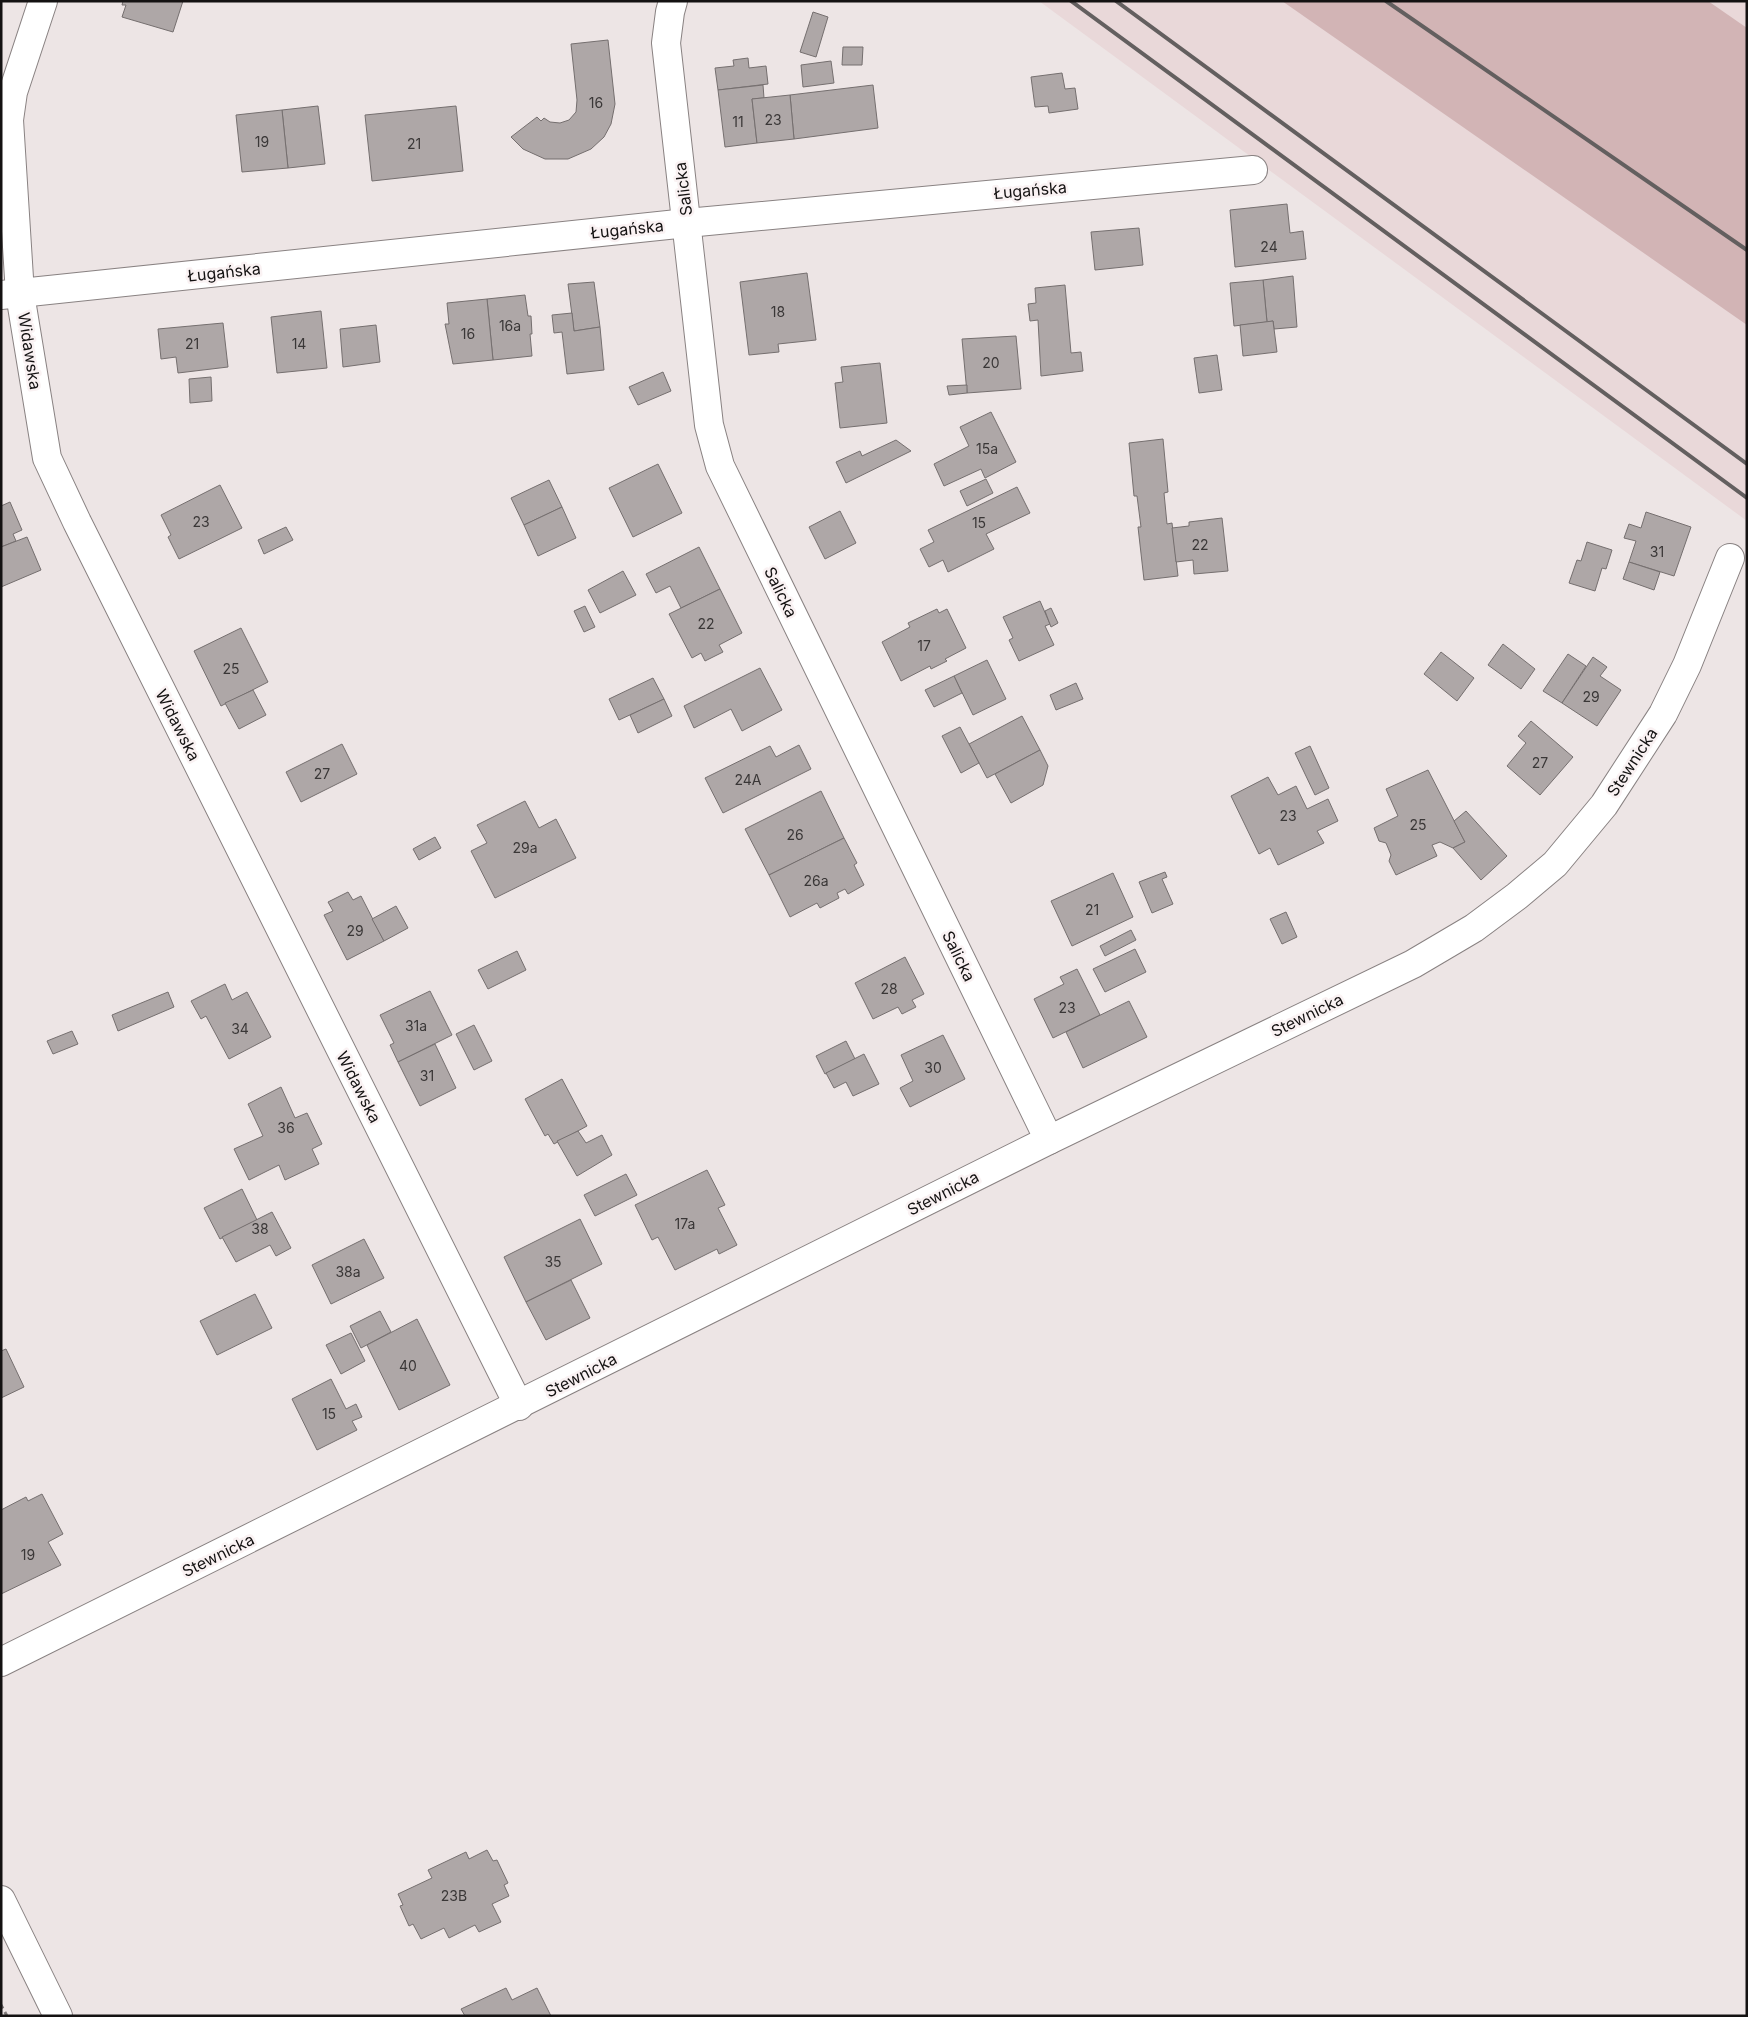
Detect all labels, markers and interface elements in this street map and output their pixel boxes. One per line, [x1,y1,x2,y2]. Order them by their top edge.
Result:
house number: 16 [589,94,603,111]
house number: 23 [764,111,782,128]
house number: 11 [732,113,744,130]
house number: 19 [255,133,269,150]
house number: 21 [407,135,421,152]
street label: Salicka [670,161,696,217]
street label: Ługańska [993,177,1067,203]
street label: Ługańska [589,215,665,243]
house number: 24 [1260,238,1278,255]
street label: Ługańska [186,258,262,286]
house number: 18 [771,303,785,320]
street label: Widawska [14,311,46,391]
house number: 16a [499,317,521,334]
house number: 16 [461,325,475,342]
house number: 21 [185,335,199,352]
house number: 14 [292,335,306,352]
house number: 20 [982,354,1000,371]
house number: 15a [976,440,998,457]
house number: 23 [192,513,210,530]
house number: 15 [972,514,986,531]
house number: 22 [1191,536,1209,553]
house number: 31 [1650,543,1664,560]
street label: Salicka [760,563,802,621]
house number: 22 [697,615,715,632]
house number: 17 [917,637,931,654]
house number: 25 [222,660,240,677]
street label: Widawska [151,686,205,764]
house number: 29 [1582,688,1600,705]
street label: Stewnicka [1602,724,1662,800]
house number: 27 [1532,754,1548,771]
house number: 27 [314,765,330,782]
house number: 24A [734,771,762,788]
house number: 23 [1279,807,1297,824]
house number: 25 [1409,816,1427,833]
house number: 26 [786,826,804,843]
house number: 29a [512,839,538,856]
house number: 26a [803,872,829,889]
house number: 21 [1085,901,1099,918]
house number: 29 [346,922,364,939]
street label: Salicka [938,927,980,985]
house number: 28 [880,980,898,997]
street label: Stewnicka [1268,989,1346,1041]
house number: 23 [1058,999,1076,1016]
house number: 31a [405,1017,427,1034]
house number: 34 [231,1020,249,1037]
street label: Widawska [332,1048,386,1126]
house number: 30 [924,1059,942,1076]
house number: 31 [420,1067,434,1084]
house number: 36 [277,1119,295,1136]
street label: Stewnicka [904,1166,982,1220]
house number: 17a [675,1215,695,1232]
house number: 38 [251,1220,269,1237]
house number: 35 [544,1253,562,1270]
house number: 38a [335,1263,361,1280]
street label: Stewnicka [542,1348,620,1402]
house number: 40 [399,1357,417,1374]
house number: 15 [322,1405,336,1422]
street label: Stewnicka [179,1529,257,1581]
house number: 19 [21,1546,35,1563]
house number: 23B [441,1887,467,1904]

